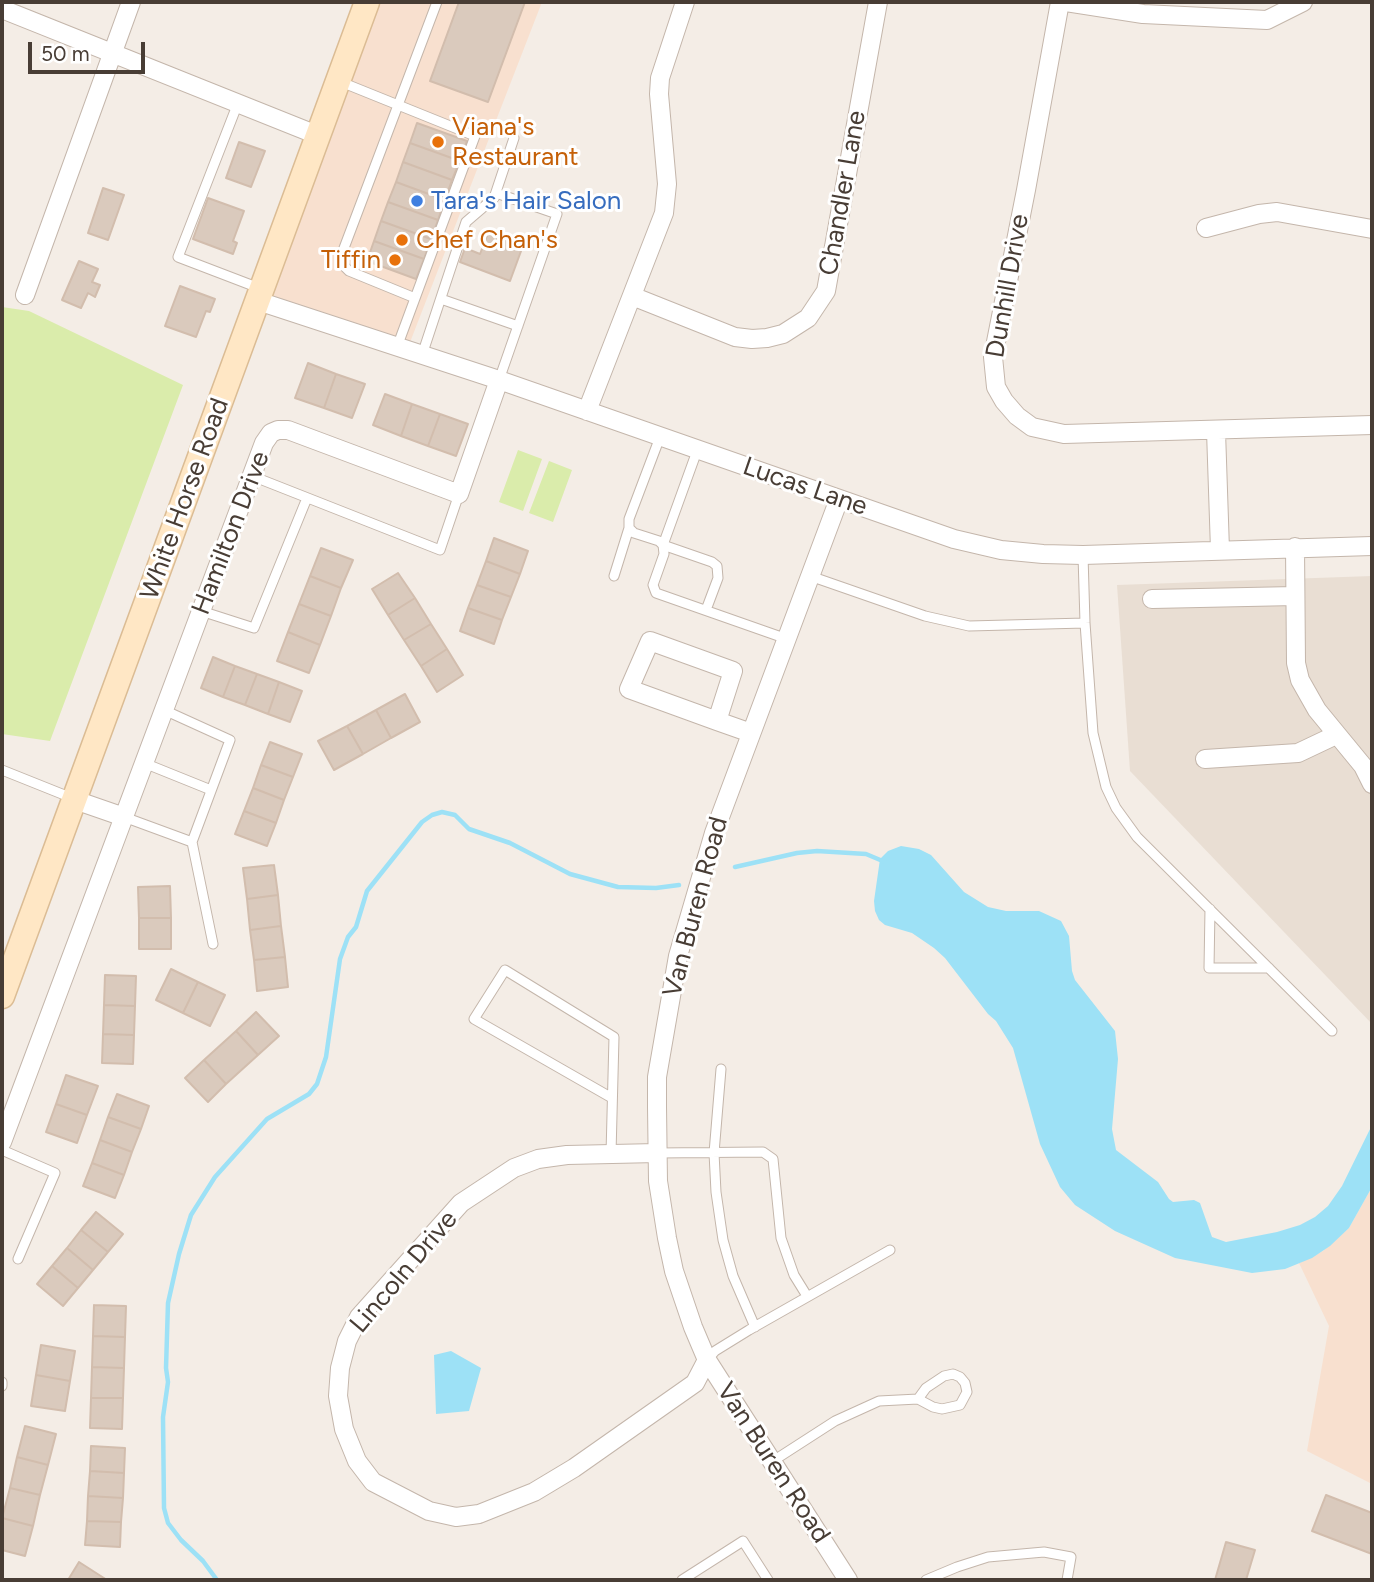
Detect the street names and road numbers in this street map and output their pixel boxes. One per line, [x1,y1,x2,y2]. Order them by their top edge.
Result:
street label: Chandler Lane [813,108,873,278]
street label: Dunhill Drive [980,212,1036,360]
street label: White Horse Road [134,394,236,604]
street label: Hamilton Drive [186,447,276,619]
street label: Lucas Lane [739,451,871,523]
street label: Van Buren Road [657,813,735,1001]
street label: Lincoln Drive [344,1205,464,1339]
street label: Van Buren Road [709,1377,837,1549]

